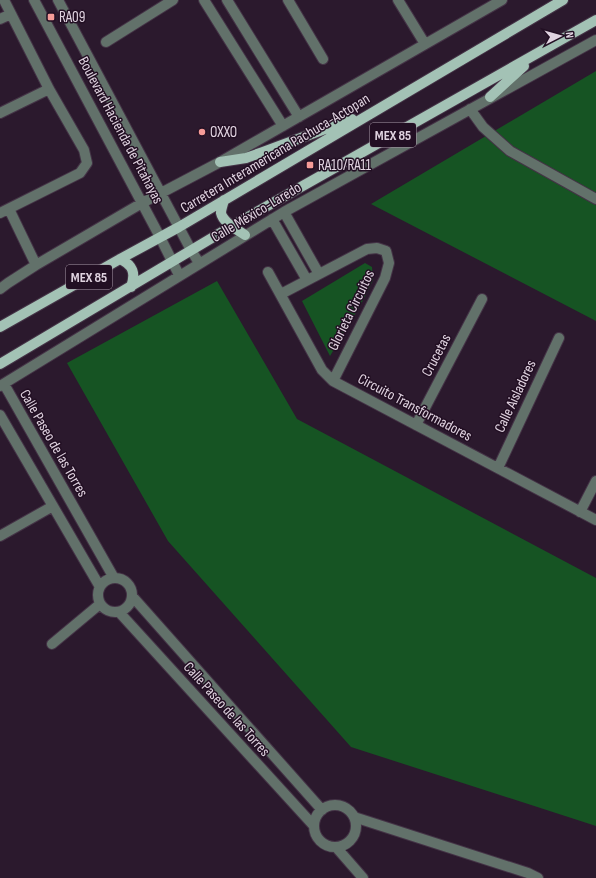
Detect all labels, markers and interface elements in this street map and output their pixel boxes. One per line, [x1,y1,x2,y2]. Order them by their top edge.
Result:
place label: RA09 [59,8,85,27]
marker: RA09 [46,12,56,22]
north arrow [540,16,580,56]
text: N [563,31,576,39]
street label: Boulevard Hacienda de Pitahayas [74,53,167,207]
street label: Carretera Interamericana Pachuca-Actopan [177,89,373,218]
place label: OXXO [210,123,237,142]
road number: MEX 85 [370,123,416,147]
marker: OXXO [197,127,207,137]
place label: RA10/RA11 [318,156,372,175]
marker: RA10/RA11 [305,160,315,170]
street label: Calle México-Laredo [208,178,305,247]
road number: MEX 85 [66,265,112,289]
street label: Glorieta Circuitos [324,267,379,354]
street label: Crucetas [417,331,455,380]
street label: Calle Aisladores [490,357,541,436]
street label: Circuito Transformadores [354,369,475,446]
street label: Calle Paseo de las Torres [15,386,92,500]
street label: Calle Paseo de las Torres [179,658,274,761]

